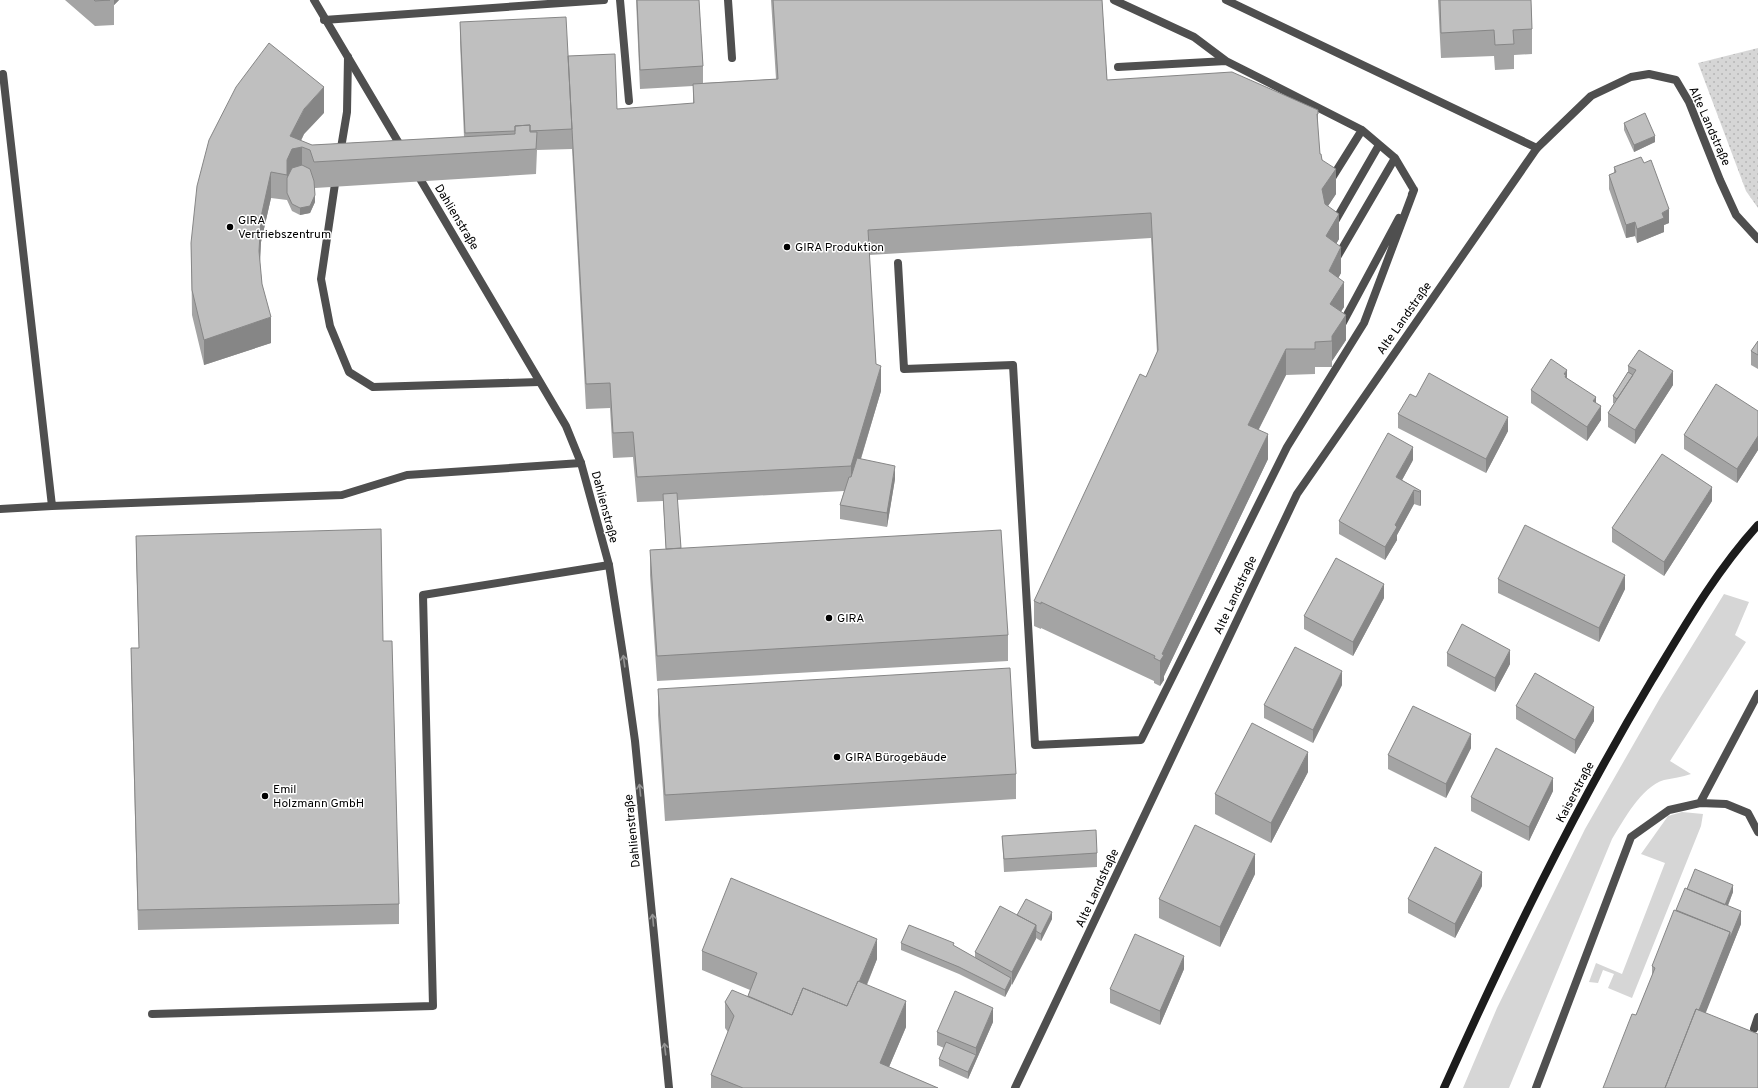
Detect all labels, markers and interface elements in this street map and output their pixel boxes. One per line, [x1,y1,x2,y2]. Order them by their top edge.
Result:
street label: Alte Landstraße [1684,84,1734,169]
street label: Dahlienstraße [430,182,482,253]
place label: GIRA Vertriebszentrum [238,213,331,243]
marker: GIRA Vertriebszentrum [225,222,235,232]
place label: GIRA Produktion [795,240,884,256]
marker: GIRA Produktion [782,242,792,252]
street label: Alte Landstraße [1374,279,1436,358]
street label: Dahlienstraße [587,469,621,545]
street label: Alte Landstraße [1211,553,1261,637]
place label: GIRA [837,611,864,627]
marker: GIRA [824,613,834,623]
one-way arrow [620,655,628,668]
place label: GIRA Bürogebäude [845,750,947,766]
marker: GIRA Bürogebäude [832,752,842,762]
street label: Kaiserstraße [1553,759,1599,826]
place label: Emil Holzmann GmbH [273,782,364,812]
one-way arrow [636,784,644,797]
marker: Emil Holzmann GmbH [260,791,270,801]
street label: Dahlienstraße [621,793,645,869]
street label: Alte Landstraße [1073,846,1123,930]
one-way arrow [649,914,656,927]
one-way arrow [661,1043,668,1056]

